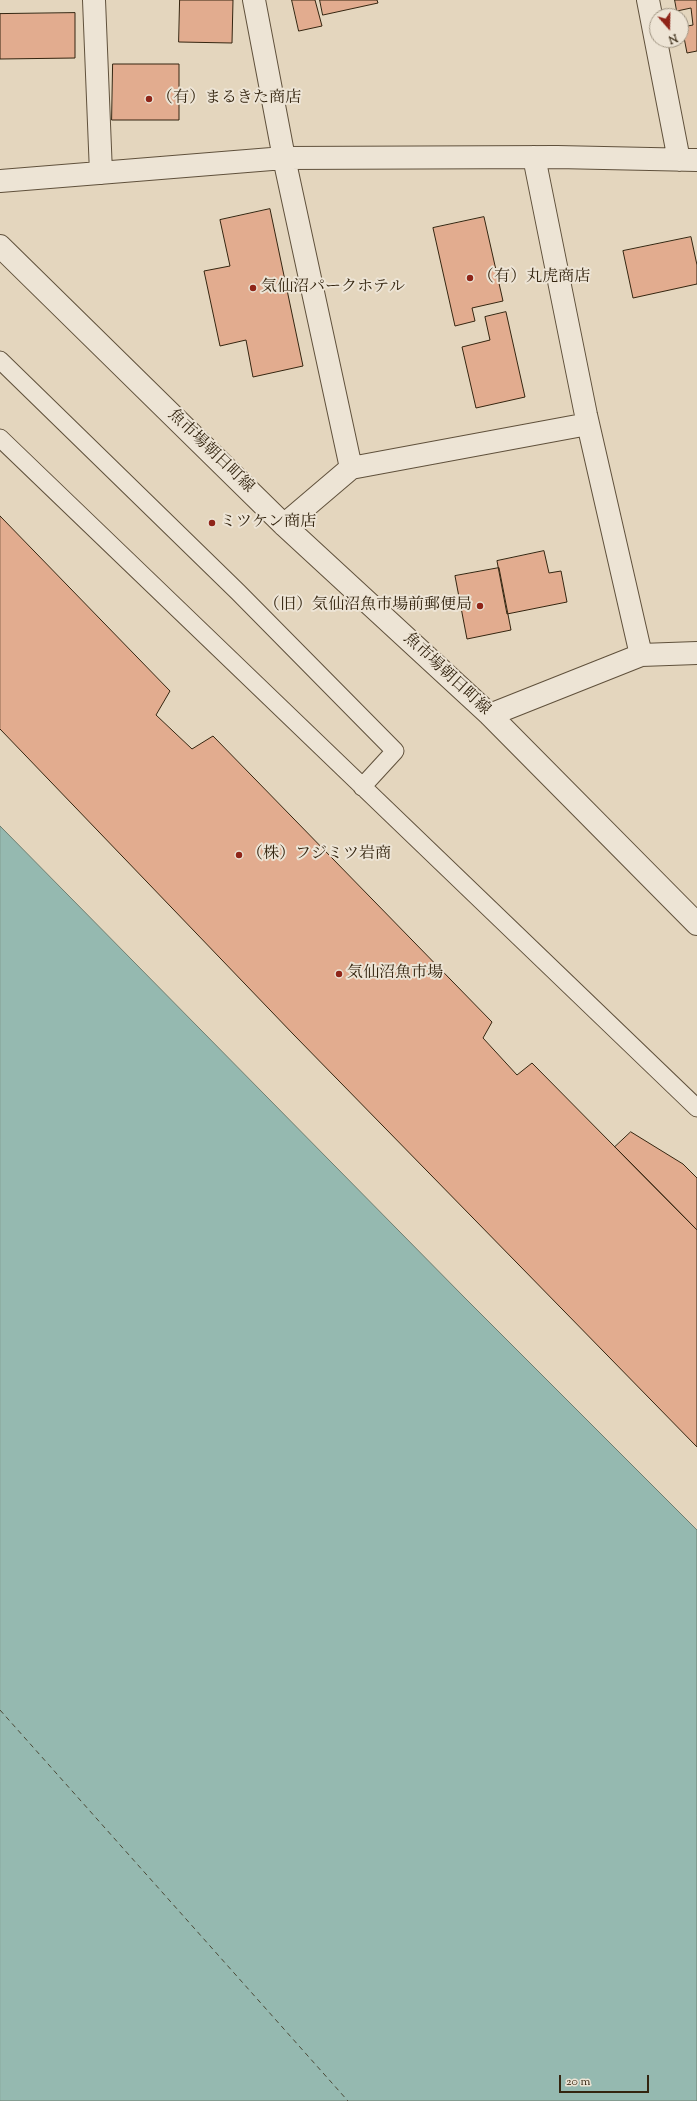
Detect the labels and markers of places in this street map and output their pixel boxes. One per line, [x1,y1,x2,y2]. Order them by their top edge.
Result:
place label: （有）まるきた商店 [157,89,301,109]
marker: （有）まるきた商店 [144,94,154,104]
place label: （有）丸虎商店 [478,268,590,288]
marker: （有）丸虎商店 [465,273,475,283]
place label: 気仙沼パークホテル [261,278,405,298]
marker: 気仙沼パークホテル [248,283,258,293]
place label: ミツケン商店 [220,513,316,533]
marker: ミツケン商店 [207,518,217,528]
place label: （旧）気仙沼魚市場前郵便局 [264,596,472,616]
marker: （旧）気仙沼魚市場前郵便局 [475,601,485,611]
place label: （株）フジミツ岩商 [247,845,391,865]
marker: （株）フジミツ岩商 [234,850,244,860]
place label: 気仙沼魚市場 [347,964,443,984]
marker: 気仙沼魚市場 [334,969,344,979]

